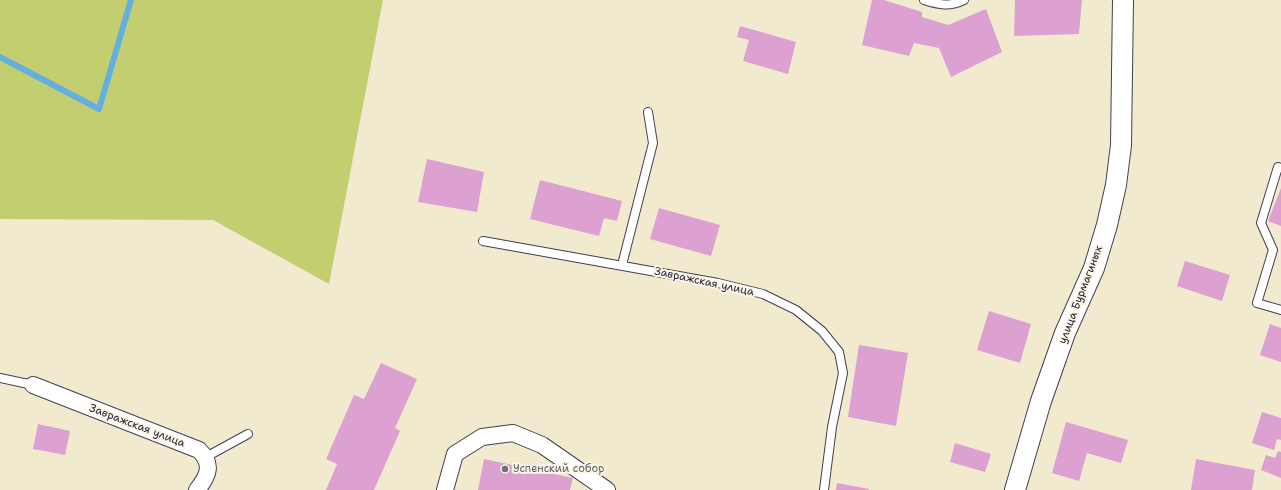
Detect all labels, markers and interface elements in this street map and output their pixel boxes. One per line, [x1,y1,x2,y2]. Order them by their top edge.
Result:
street label: улица Бурмагиных [1056,244,1106,346]
street label: Завражская улица [653,265,755,299]
street label: Завражская улица [87,402,187,450]
place label: Успенский собор [513,462,604,476]
marker: Успенский собор [500,464,510,474]

